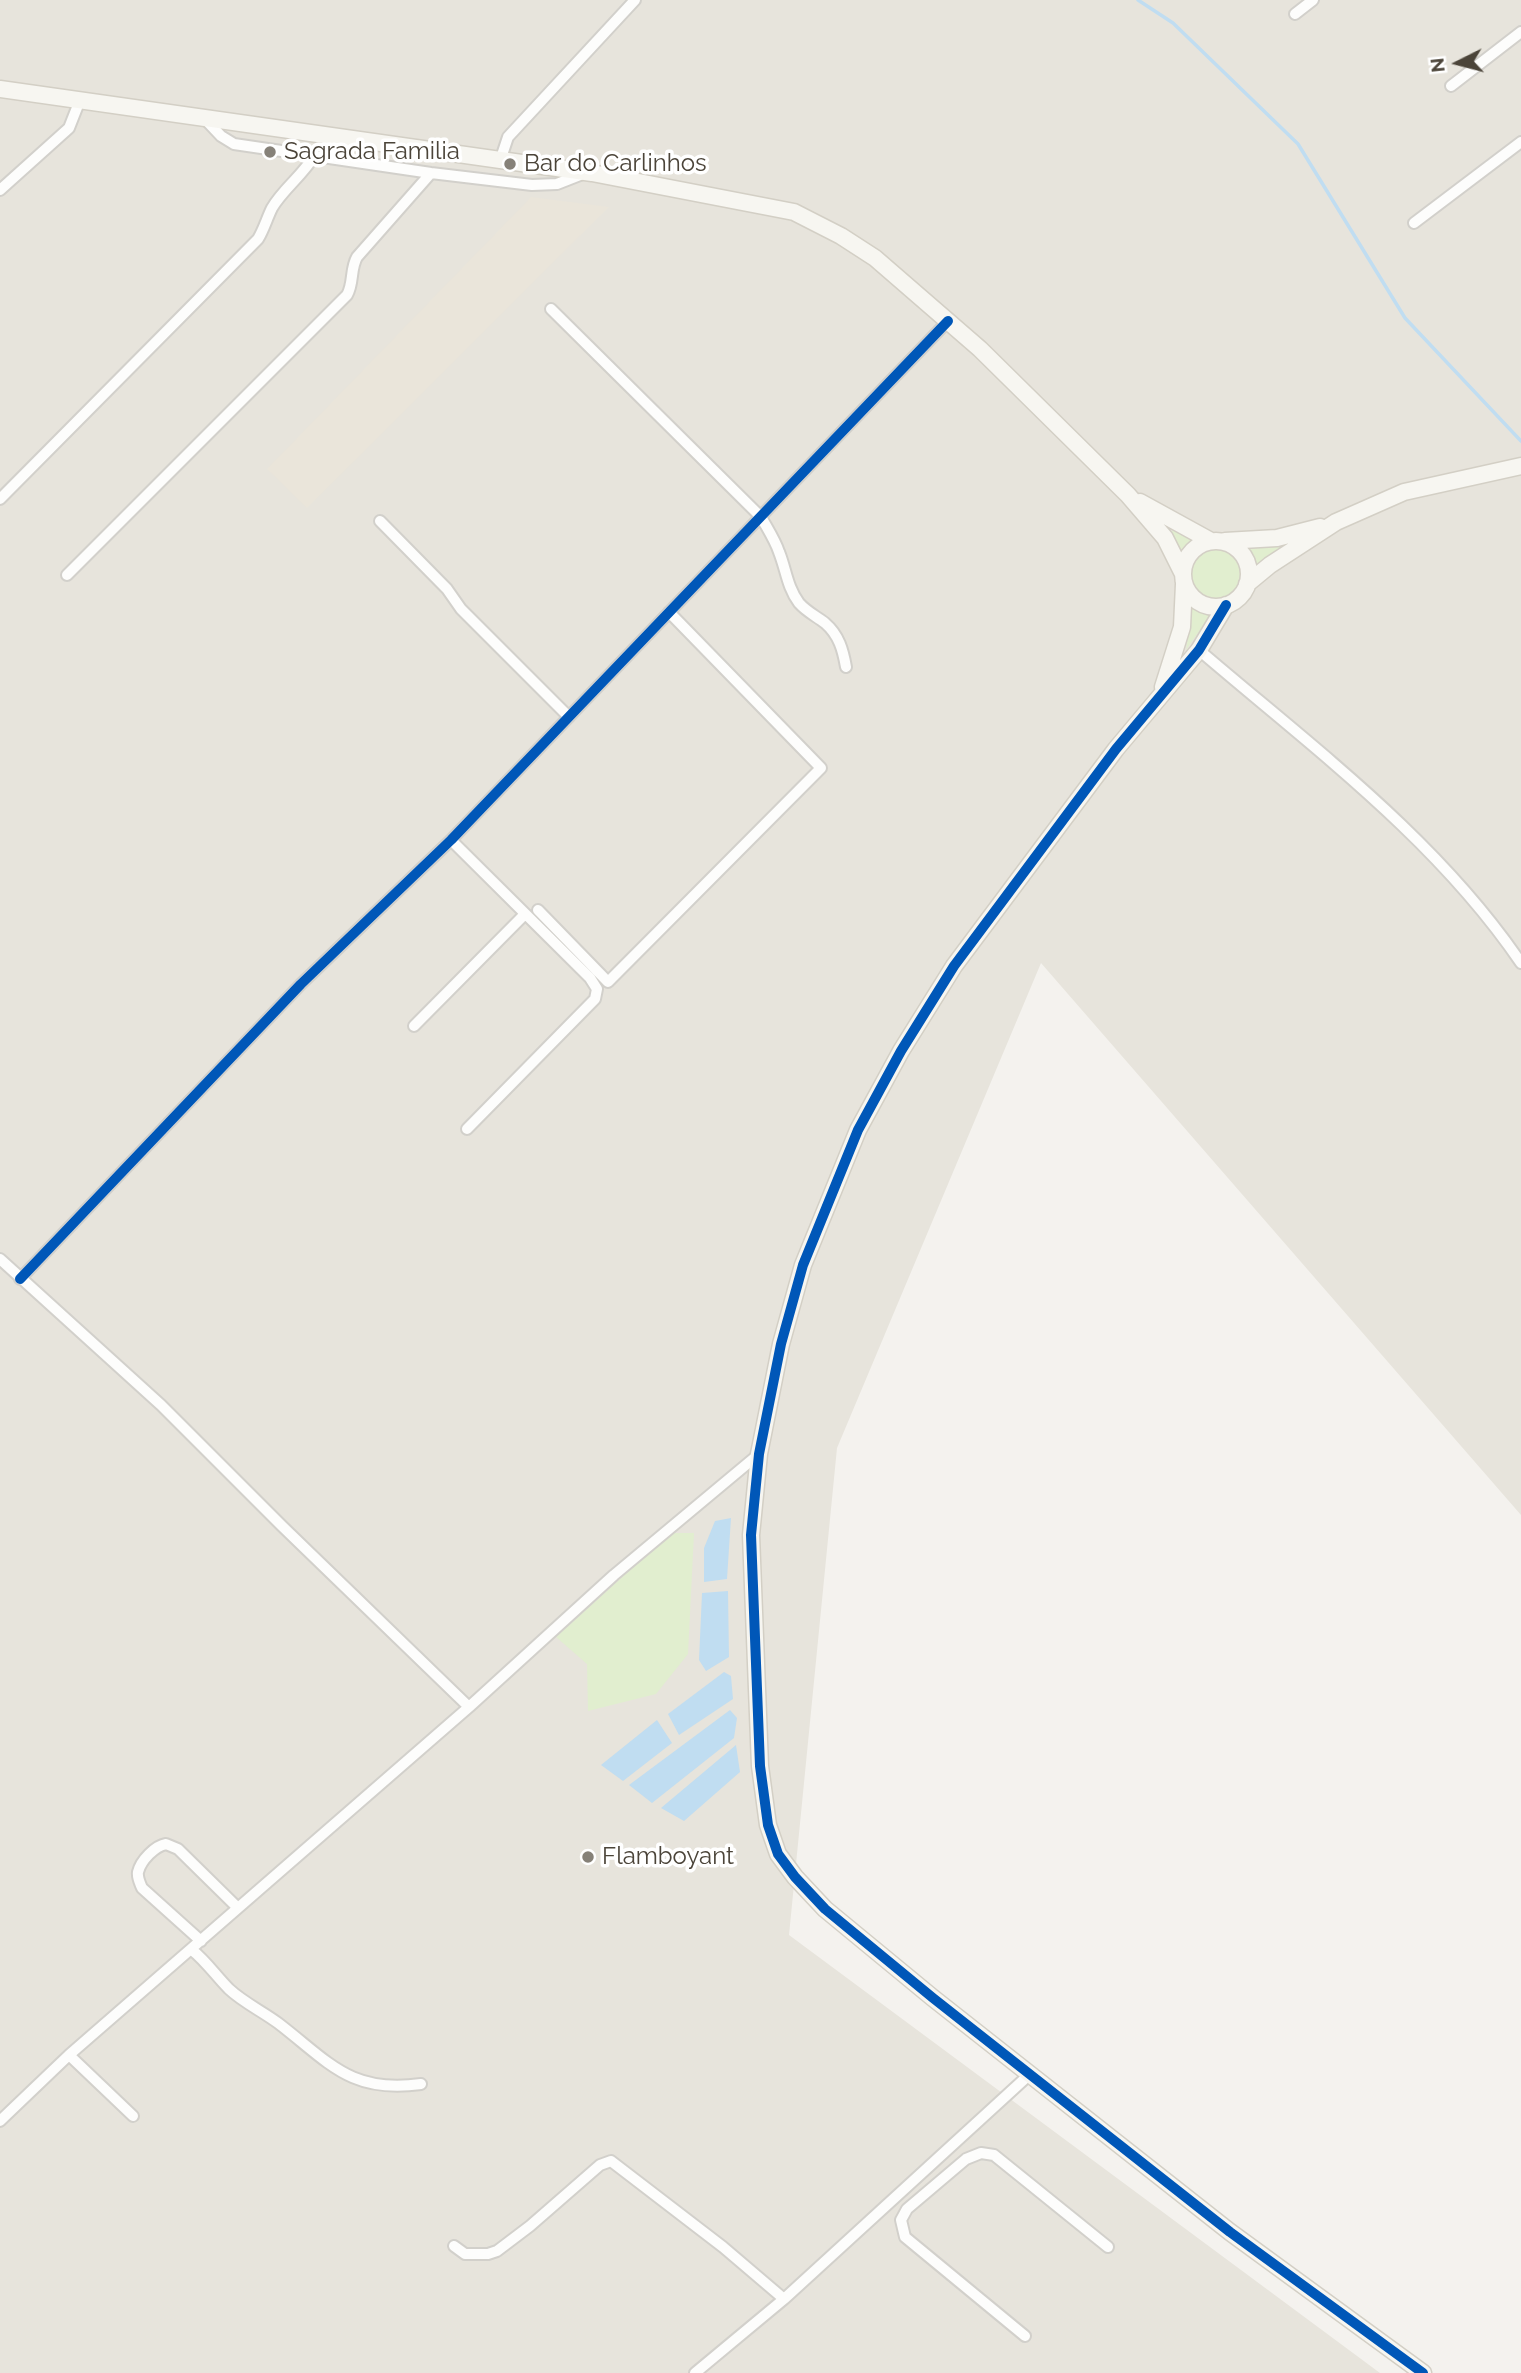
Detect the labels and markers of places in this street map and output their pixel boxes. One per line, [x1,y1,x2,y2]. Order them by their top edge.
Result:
place label: Sagrada Familia [284,138,460,166]
marker: Sagrada Familia [262,144,278,160]
place label: Bar do Carlinhos [524,150,707,178]
marker: Bar do Carlinhos [502,156,518,172]
place label: Flamboyant [602,1843,734,1871]
marker: Flamboyant [580,1849,596,1865]

